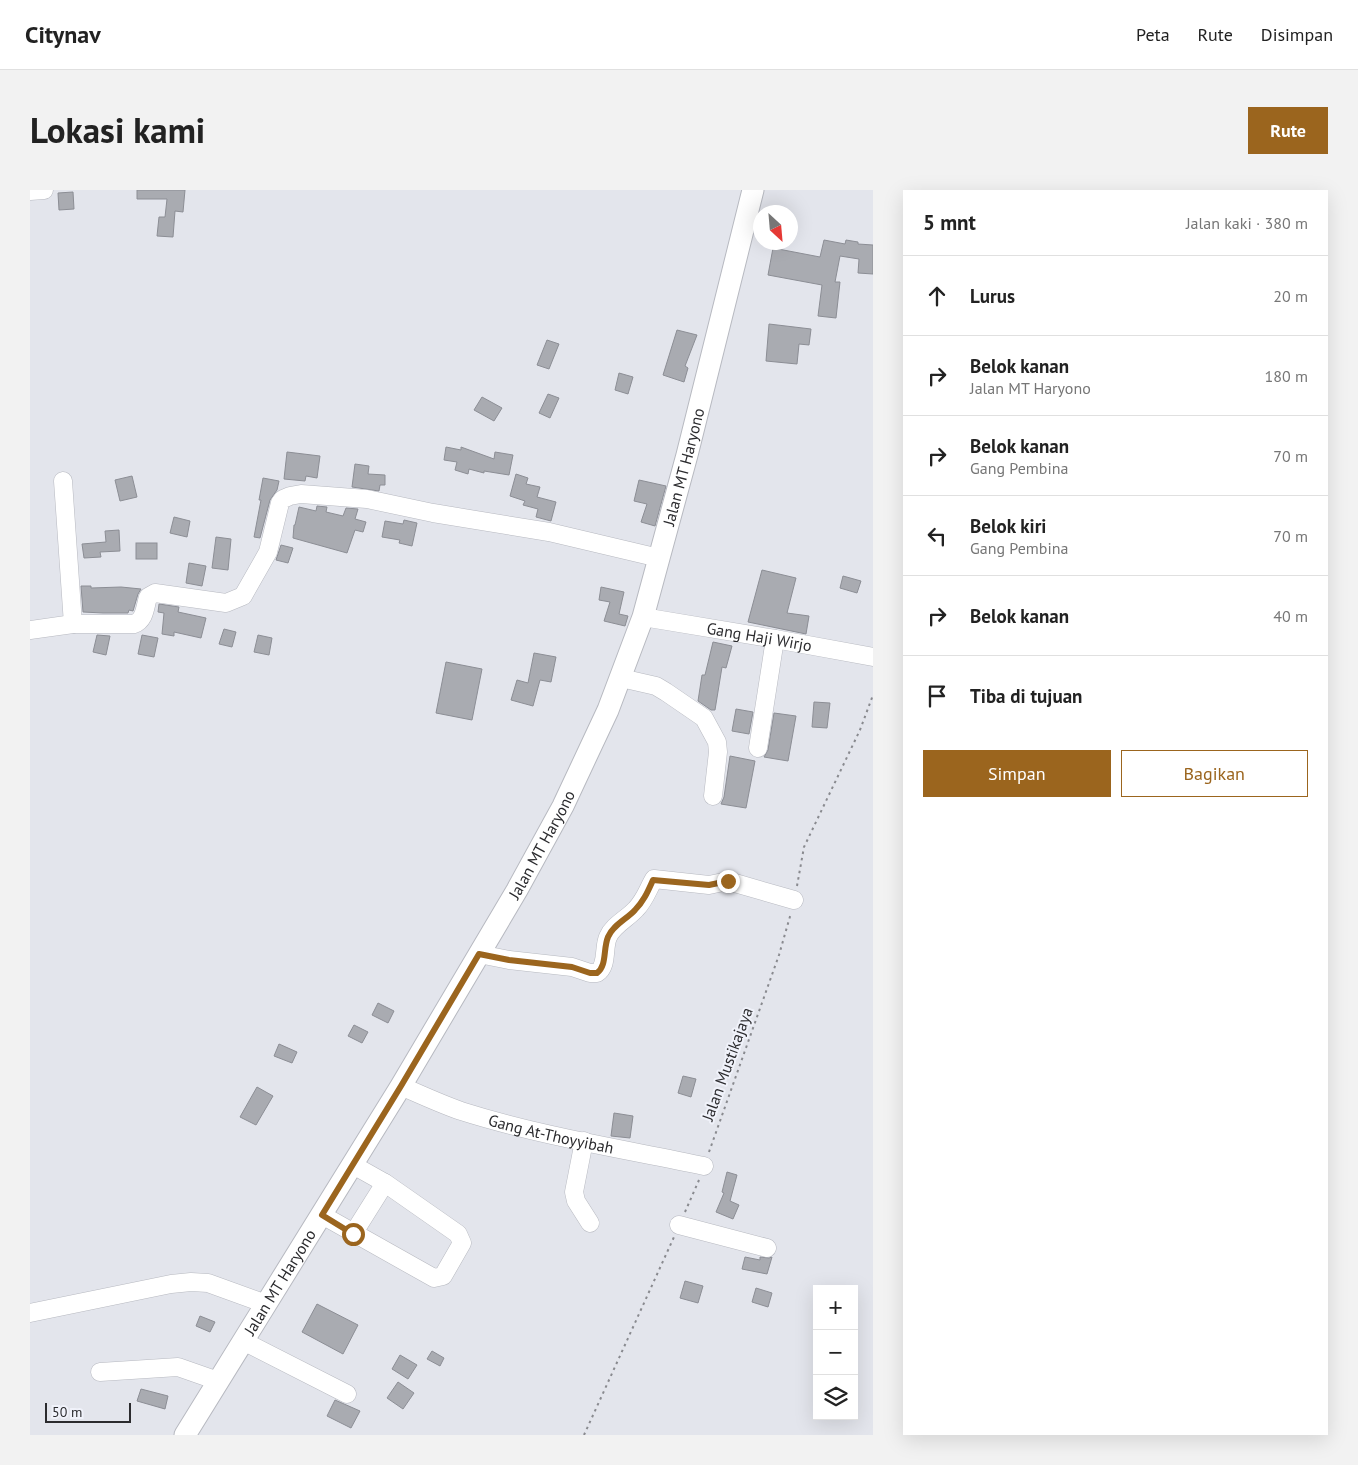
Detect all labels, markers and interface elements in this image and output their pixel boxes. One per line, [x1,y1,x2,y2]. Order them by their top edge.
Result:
text: Citynav [25,19,101,50]
text: Peta [1136,23,1170,46]
text: Rute [1198,23,1233,46]
text: Disimpan [1261,23,1333,46]
text: Lokasi kami [30,107,205,153]
button: Rute [1248,107,1328,154]
north arrow [753,205,798,250]
text: 5 mnt [923,209,976,236]
text: Jalan kaki · 380 m [1186,213,1308,233]
icon: ahead [923,282,951,310]
text: Lurus [970,284,1015,308]
text: 20 m [1273,286,1308,306]
text: Belok kanan [970,354,1069,378]
icon: right [923,362,951,390]
text: 180 m [1265,366,1308,386]
text: Jalan MT Haryono [970,378,1091,398]
street label: Jalan MT Haryono [658,406,708,529]
text: Belok kanan [970,434,1069,458]
icon: right [923,442,951,470]
text: 70 m [1273,446,1308,466]
text: Gang Pembina [970,458,1068,478]
text: Belok kiri [970,514,1046,538]
icon: left [923,522,951,550]
text: 70 m [1273,526,1308,546]
text: Gang Pembina [970,538,1068,558]
icon: right [923,602,951,630]
text: Belok kanan [970,604,1069,628]
text: 40 m [1273,606,1308,626]
street label: Gang Haji Wirjo [705,618,814,656]
icon: arrive [923,682,951,710]
text: Tiba di tujuan [970,684,1082,708]
button: Simpan [923,750,1111,797]
button: Bagikan [1121,750,1308,797]
street label: Jalan MT Haryono [504,787,579,903]
route end [717,870,740,893]
street label: Jalan Mustikajaya [697,1005,757,1124]
street label: Gang At-Thoyyibah [486,1110,616,1158]
route start [342,1223,365,1246]
street label: Jalan MT Haryono [239,1225,320,1339]
map controls [813,1285,858,1420]
button: + [813,1285,858,1330]
button: − [813,1330,858,1375]
button: layers [813,1375,858,1420]
scale bar [45,1400,131,1423]
text: 50 m [52,1403,82,1421]

